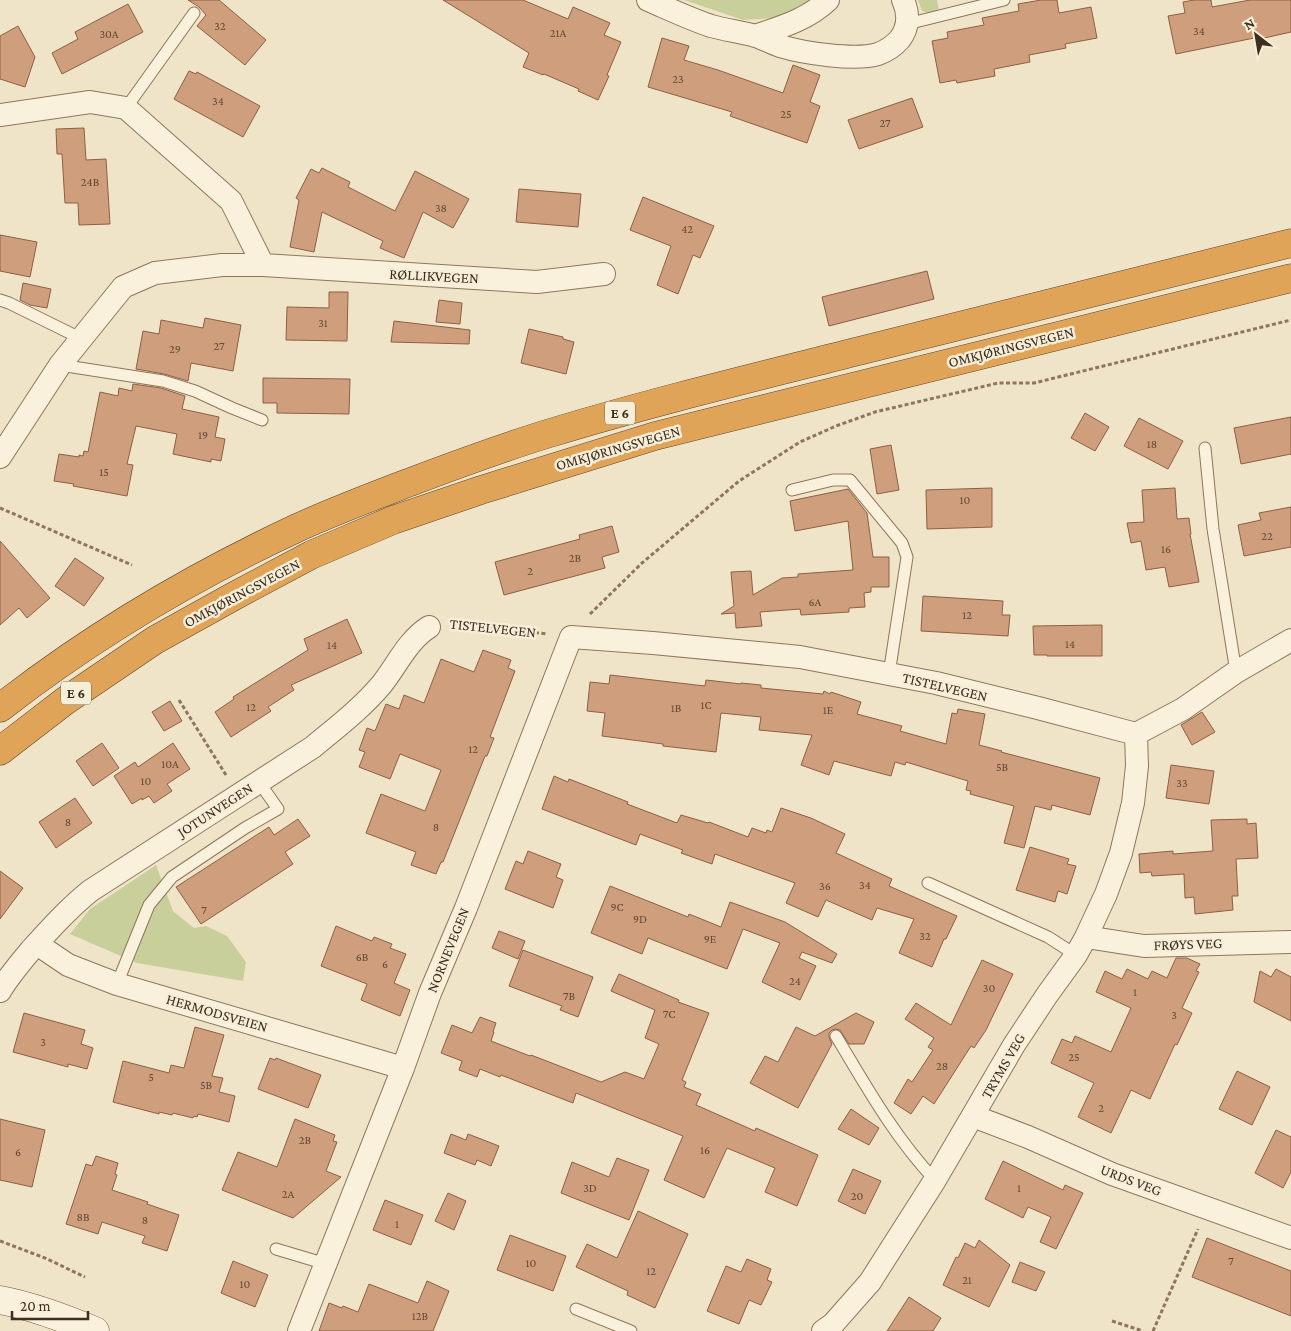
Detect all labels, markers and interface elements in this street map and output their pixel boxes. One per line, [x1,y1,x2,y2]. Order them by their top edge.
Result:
north arrow [1231,10,1281,60]
text: N [1241,14,1258,33]
house number: 32 [214,19,226,33]
house number: 34 [1193,24,1205,38]
house number: 21A [550,26,566,40]
house number: 30A [99,27,119,41]
house number: 23 [672,72,684,86]
house number: 34 [212,94,224,108]
house number: 25 [780,107,792,121]
house number: 27 [879,116,891,130]
house number: 24B [81,175,100,189]
house number: 38 [435,201,447,215]
house number: 42 [681,222,693,236]
street label: RØLLIKVEGEN [389,266,479,286]
house number: 31 [318,316,328,330]
street label: OMKJØRINGSVEGEN [947,324,1076,371]
house number: 27 [213,339,225,353]
house number: 29 [169,342,181,356]
road number: E 6 [605,402,635,424]
street label: OMKJØRINGSVEGEN [554,423,683,474]
house number: 19 [198,428,208,442]
house number: 18 [1147,437,1157,451]
house number: 15 [99,465,109,479]
house number: 10 [960,493,971,507]
house number: 22 [1261,529,1273,543]
house number: 16 [1161,542,1171,556]
house number: 2B [569,551,582,565]
street label: OMKJØRINGSVEGEN [181,556,303,631]
house number: 2 [527,564,533,578]
house number: 6A [809,595,822,609]
house number: 12 [962,608,972,622]
street label: TISTELVEGEN [449,616,537,641]
house number: 14 [1065,637,1075,651]
house number: 14 [327,638,337,652]
street label: TISTELVEGEN [901,669,989,705]
road number: E 6 [61,681,91,704]
house number: 1C [700,698,712,712]
house number: 12 [246,700,256,714]
house number: 1B [671,701,682,715]
house number: 1E [823,703,834,717]
house number: 12 [468,742,478,756]
house number: 10A [161,757,179,771]
house number: 5B [996,760,1009,774]
house number: 10 [141,774,152,788]
house number: 33 [1176,776,1188,790]
street label: JOTUNVEGEN [173,780,256,842]
house number: 8 [65,815,71,829]
house number: 8 [433,820,439,834]
house number: 34 [859,878,871,892]
house number: 36 [819,879,831,893]
house number: 9C [610,900,624,914]
house number: 7 [201,903,207,917]
street label: NORNEVEGEN [424,905,472,995]
house number: 9D [633,912,647,926]
house number: 32 [919,929,931,943]
house number: 9E [704,932,717,946]
street label: FRØYS VEG [1153,935,1223,953]
house number: 6B [356,950,369,964]
house number: 6 [382,957,388,971]
house number: 24 [789,974,801,988]
house number: 30 [983,981,995,995]
house number: 1 [1133,985,1137,999]
house number: 7B [563,989,575,1003]
street label: HERMODSVEIEN [164,991,270,1035]
house number: 7C [663,1007,675,1021]
house number: 3 [1171,1008,1177,1022]
street label: TRYMS VEG [978,1031,1028,1101]
house number: 3 [40,1035,46,1049]
house number: 25 [1068,1050,1080,1064]
house number: 28 [936,1059,948,1073]
house number: 5 [148,1070,154,1084]
house number: 5B [200,1078,213,1092]
house number: 2 [1098,1101,1104,1115]
house number: 2B [299,1133,312,1147]
house number: 16 [700,1143,710,1157]
house number: 6 [15,1145,21,1159]
street label: URDS VEG [1098,1161,1164,1199]
house number: 3D [583,1181,597,1195]
house number: 1 [1017,1181,1021,1195]
house number: 2A [282,1187,294,1201]
house number: 20 [851,1189,863,1203]
house number: 8B [76,1210,90,1224]
house number: 8 [142,1213,148,1227]
house number: 1 [395,1217,399,1231]
house number: 7 [1228,1254,1234,1268]
house number: 10 [526,1256,537,1270]
house number: 12 [646,1264,656,1278]
house number: 21 [962,1273,972,1287]
house number: 10 [240,1277,251,1291]
scale bar [12,1288,89,1320]
text: 20 m [20,1298,51,1314]
house number: 12B [412,1309,429,1323]

